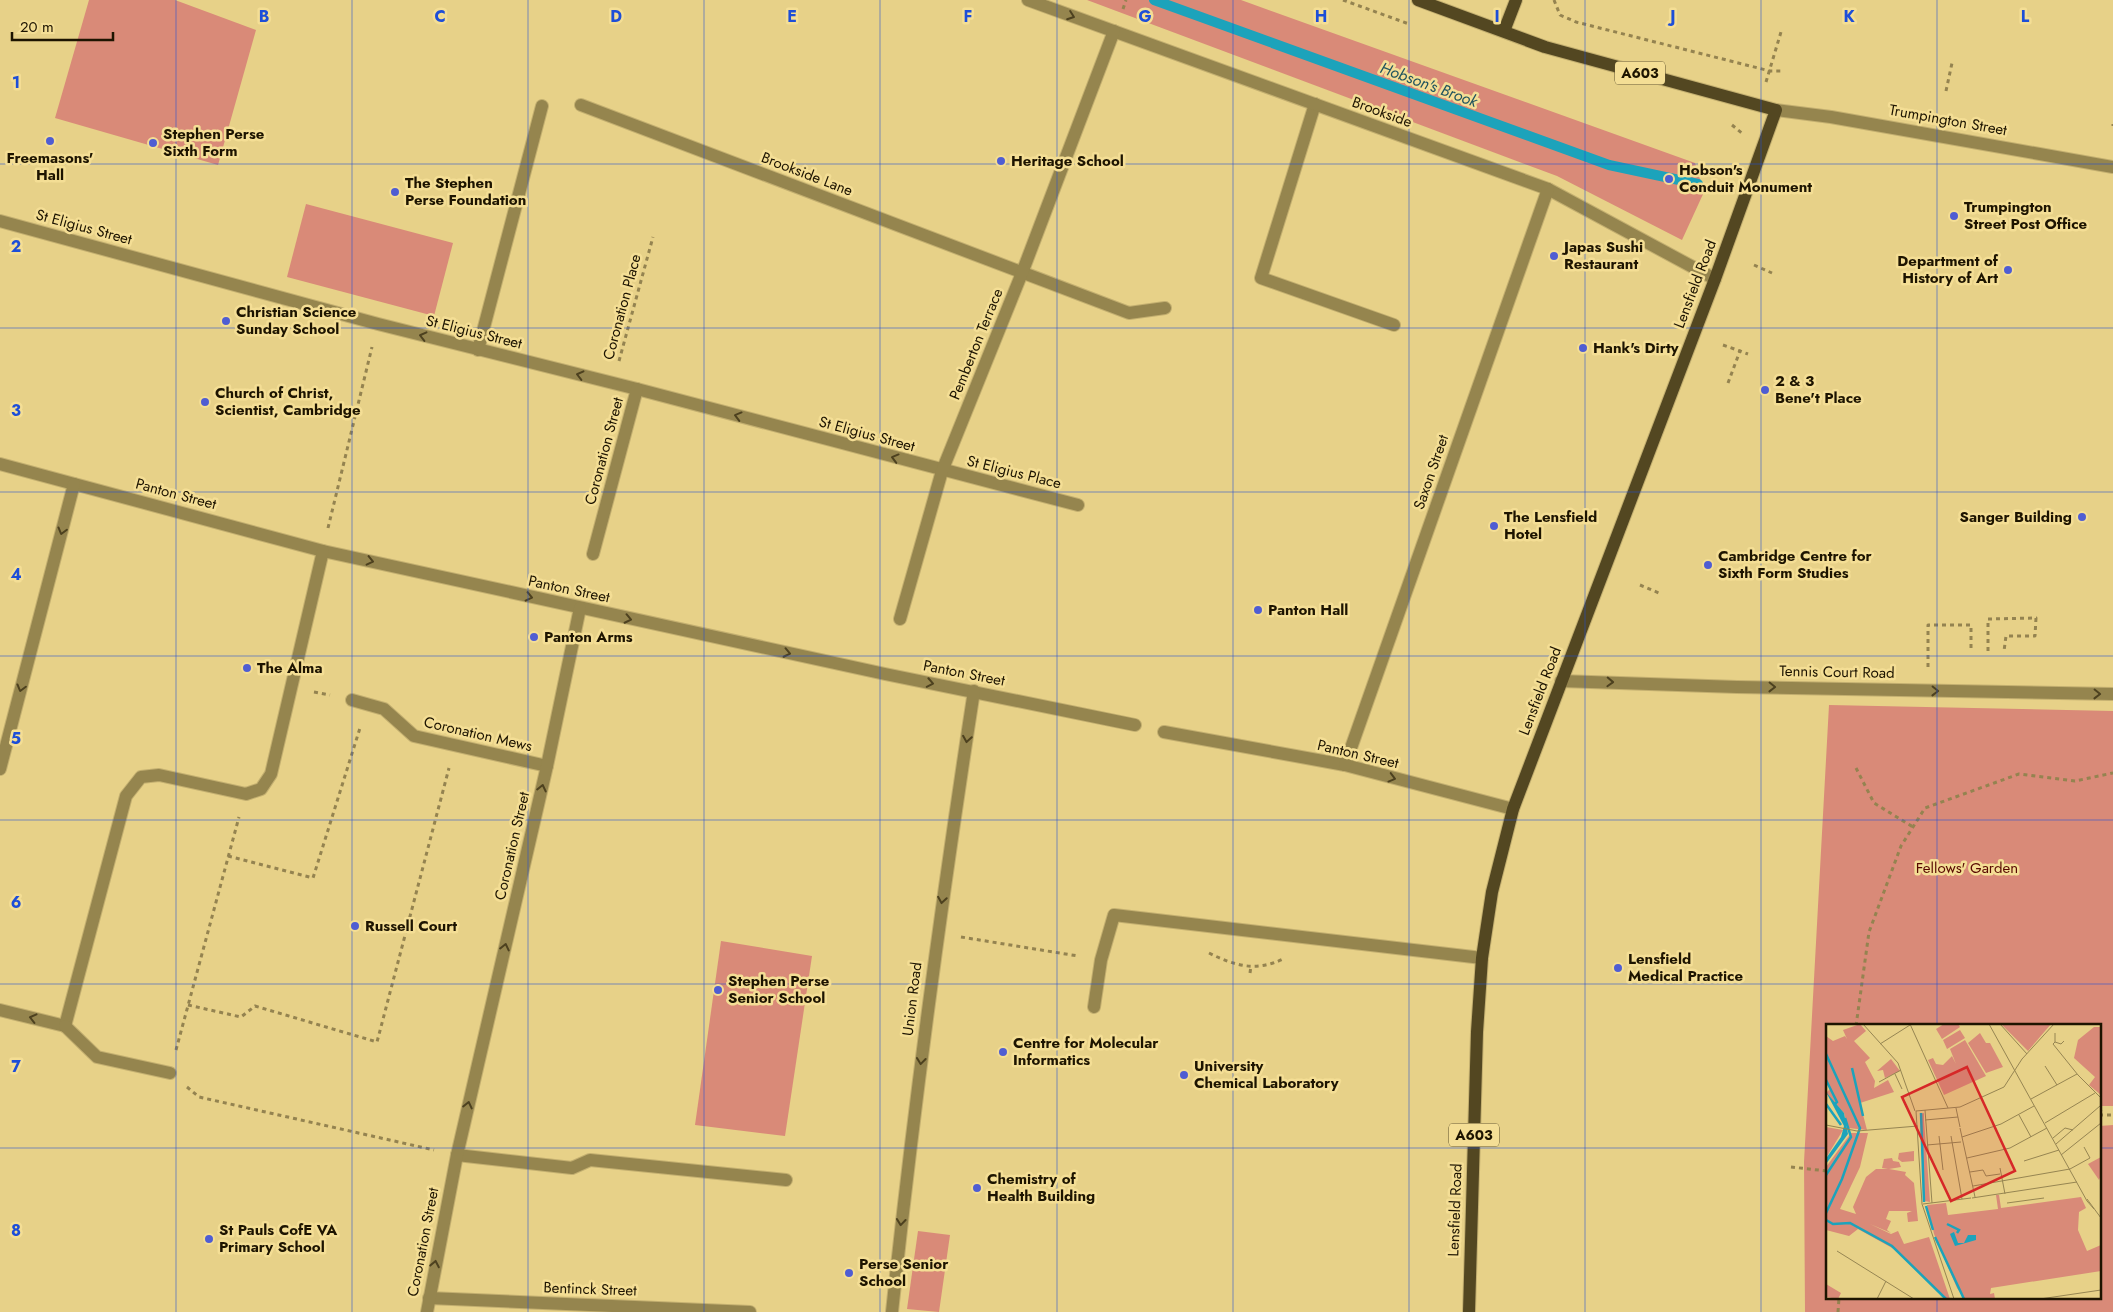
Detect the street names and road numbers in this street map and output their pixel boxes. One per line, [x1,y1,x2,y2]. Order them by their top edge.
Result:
road number: A603 [1615,62,1665,84]
street label: Brookside [1349,91,1415,133]
street label: Trumpington Street [1887,99,2009,141]
street label: Brookside Lane [758,146,856,202]
street label: St Eligius Street [34,204,135,250]
street label: Lensfield Road [1668,237,1722,331]
street label: Coronation Place [597,251,647,362]
street label: Pemberton Terrace [944,285,1008,403]
street label: St Eligius Street [424,309,525,355]
street label: Coronation Street [579,394,629,507]
street label: St Eligius Street [817,411,918,457]
street label: Saxon Street [1408,431,1454,512]
street label: St Eligius Place [964,450,1064,494]
street label: Panton Street [133,473,219,515]
street label: Panton Street [526,570,612,608]
street label: Lensfield Road [1513,644,1567,738]
street label: Panton Street [921,654,1007,692]
street label: Tennis Court Road [1779,660,1895,684]
street label: Coronation Mews [422,711,534,757]
street label: Panton Street [1315,734,1401,774]
street label: Coronation Street [489,789,535,902]
street label: Union Road [897,961,927,1037]
road number: A603 [1449,1124,1499,1146]
street label: Lensfield Road [1442,1163,1468,1257]
street label: Coronation Street [402,1185,444,1298]
street label: Bentinck Street [543,1276,637,1302]

